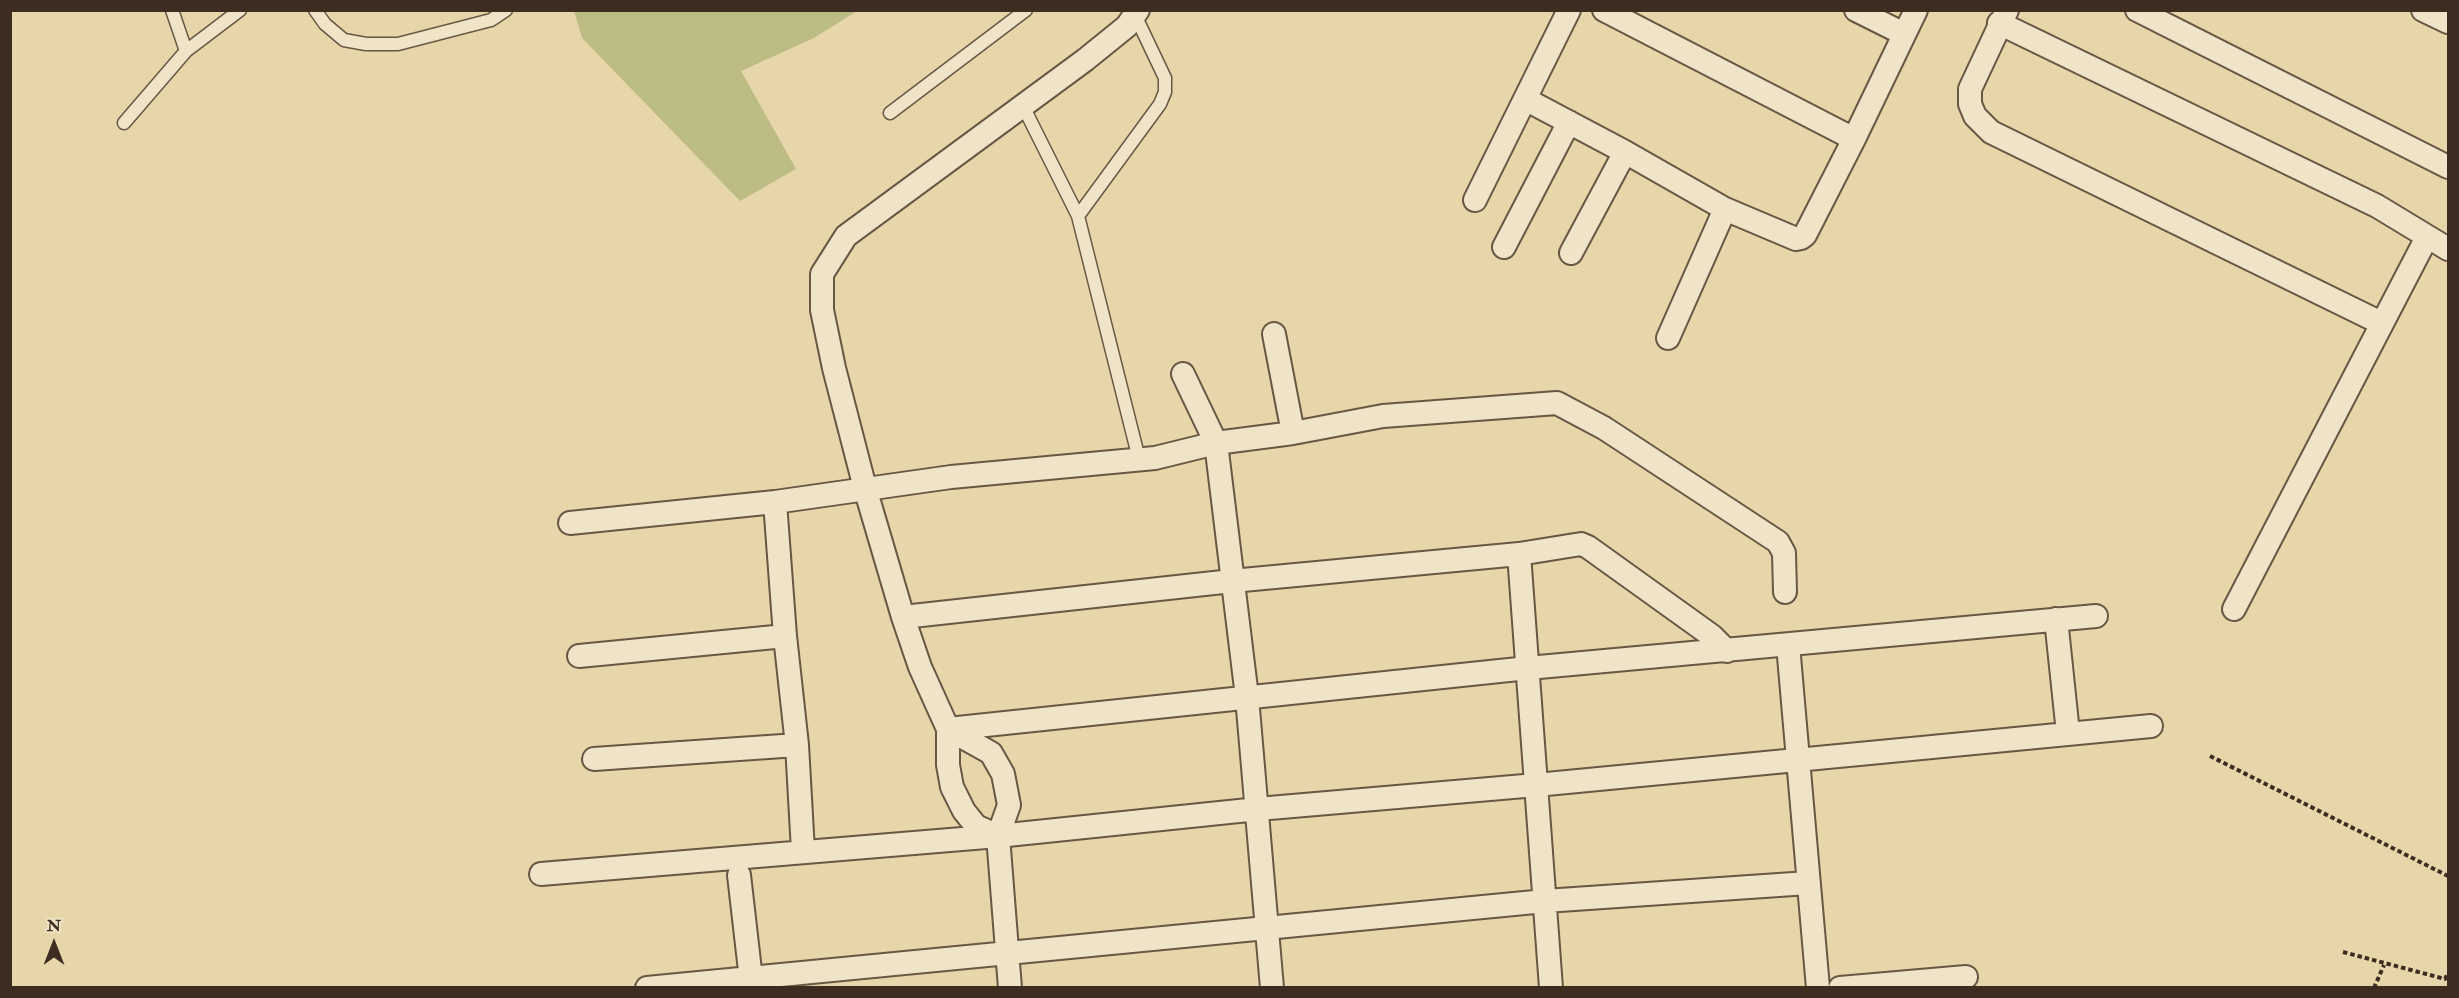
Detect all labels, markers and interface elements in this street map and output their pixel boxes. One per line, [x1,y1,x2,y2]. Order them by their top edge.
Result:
north arrow [24,914,84,974]
text: N [47,916,61,936]

